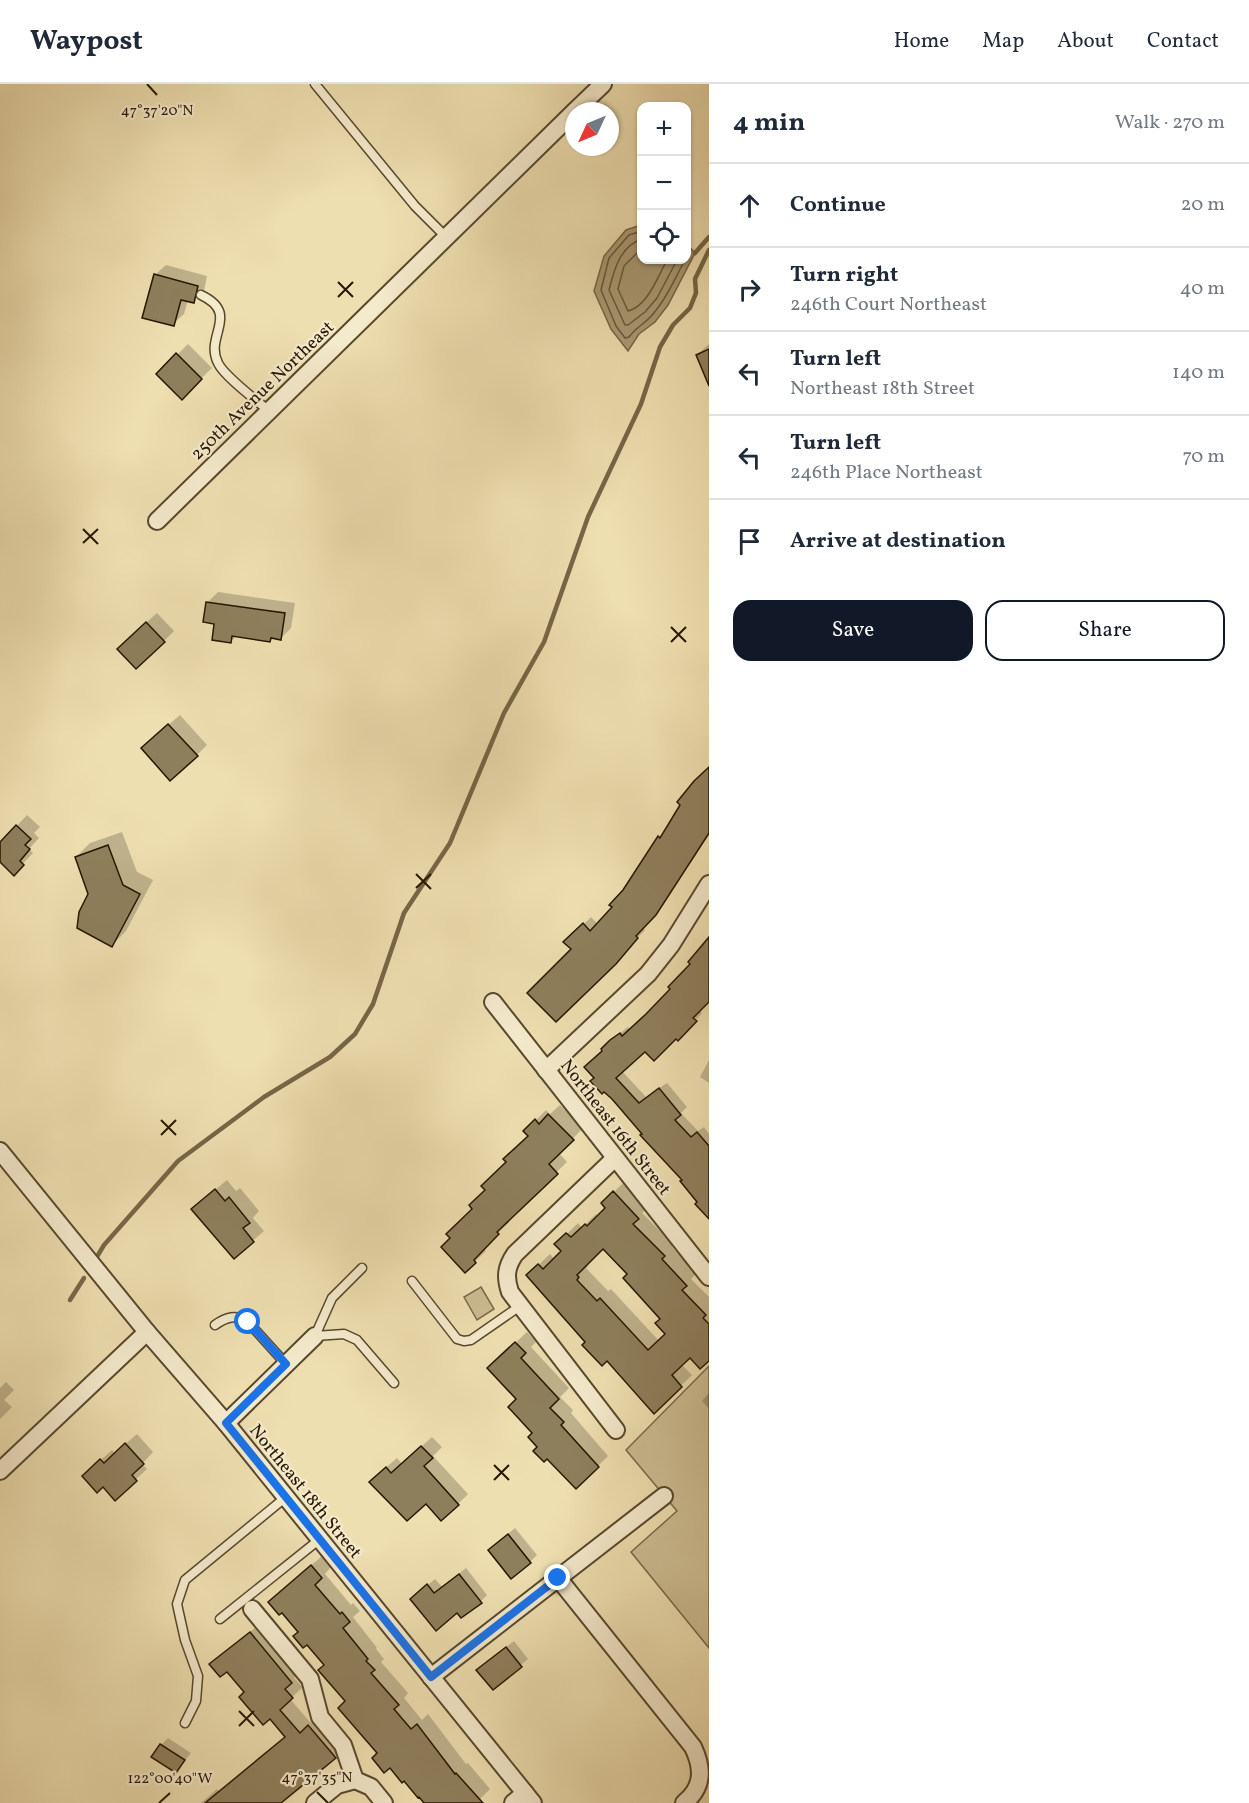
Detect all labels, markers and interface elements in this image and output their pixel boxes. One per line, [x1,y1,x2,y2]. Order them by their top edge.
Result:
text: Waypost [30,22,143,61]
text: Home [894,27,949,56]
text: Map [982,27,1024,56]
text: About [1057,27,1114,56]
text: Contact [1147,27,1219,56]
text: 47°37'20"N [121,101,193,122]
north arrow [565,102,619,156]
map controls [637,102,691,264]
button: + [637,102,691,156]
text: 4 min [733,105,805,141]
text: Walk · 270 m [1115,109,1225,137]
button: − [637,156,691,210]
icon: ahead [733,189,766,222]
text: Continue [790,190,886,221]
text: 20 m [1181,191,1225,219]
button: locate [637,210,691,264]
text: Turn right [790,260,898,291]
icon: right [733,273,766,306]
text: 40 m [1180,275,1225,303]
text: 246th Court Northeast [790,291,987,319]
street label: 250th Avenue Northeast [186,316,340,466]
text: Turn left [790,344,881,375]
icon: left [733,357,766,390]
text: 140 m [1172,359,1225,387]
text: Northeast 18th Street [790,375,975,403]
text: Turn left [790,428,881,459]
icon: left [733,441,766,474]
text: 70 m [1182,443,1225,471]
text: 246th Place Northeast [790,459,983,487]
icon: arrive [733,525,766,558]
text: Arrive at destination [790,526,1006,557]
button: Save [733,600,973,661]
button: Share [985,600,1225,661]
street label: Northeast 16th Street [554,1055,676,1201]
route start [234,1308,260,1334]
street label: Northeast 18th Street [243,1419,367,1565]
route end [544,1564,570,1590]
text: 47°37'35"N [282,1768,352,1789]
text: 122°00'40"W [127,1769,213,1790]

